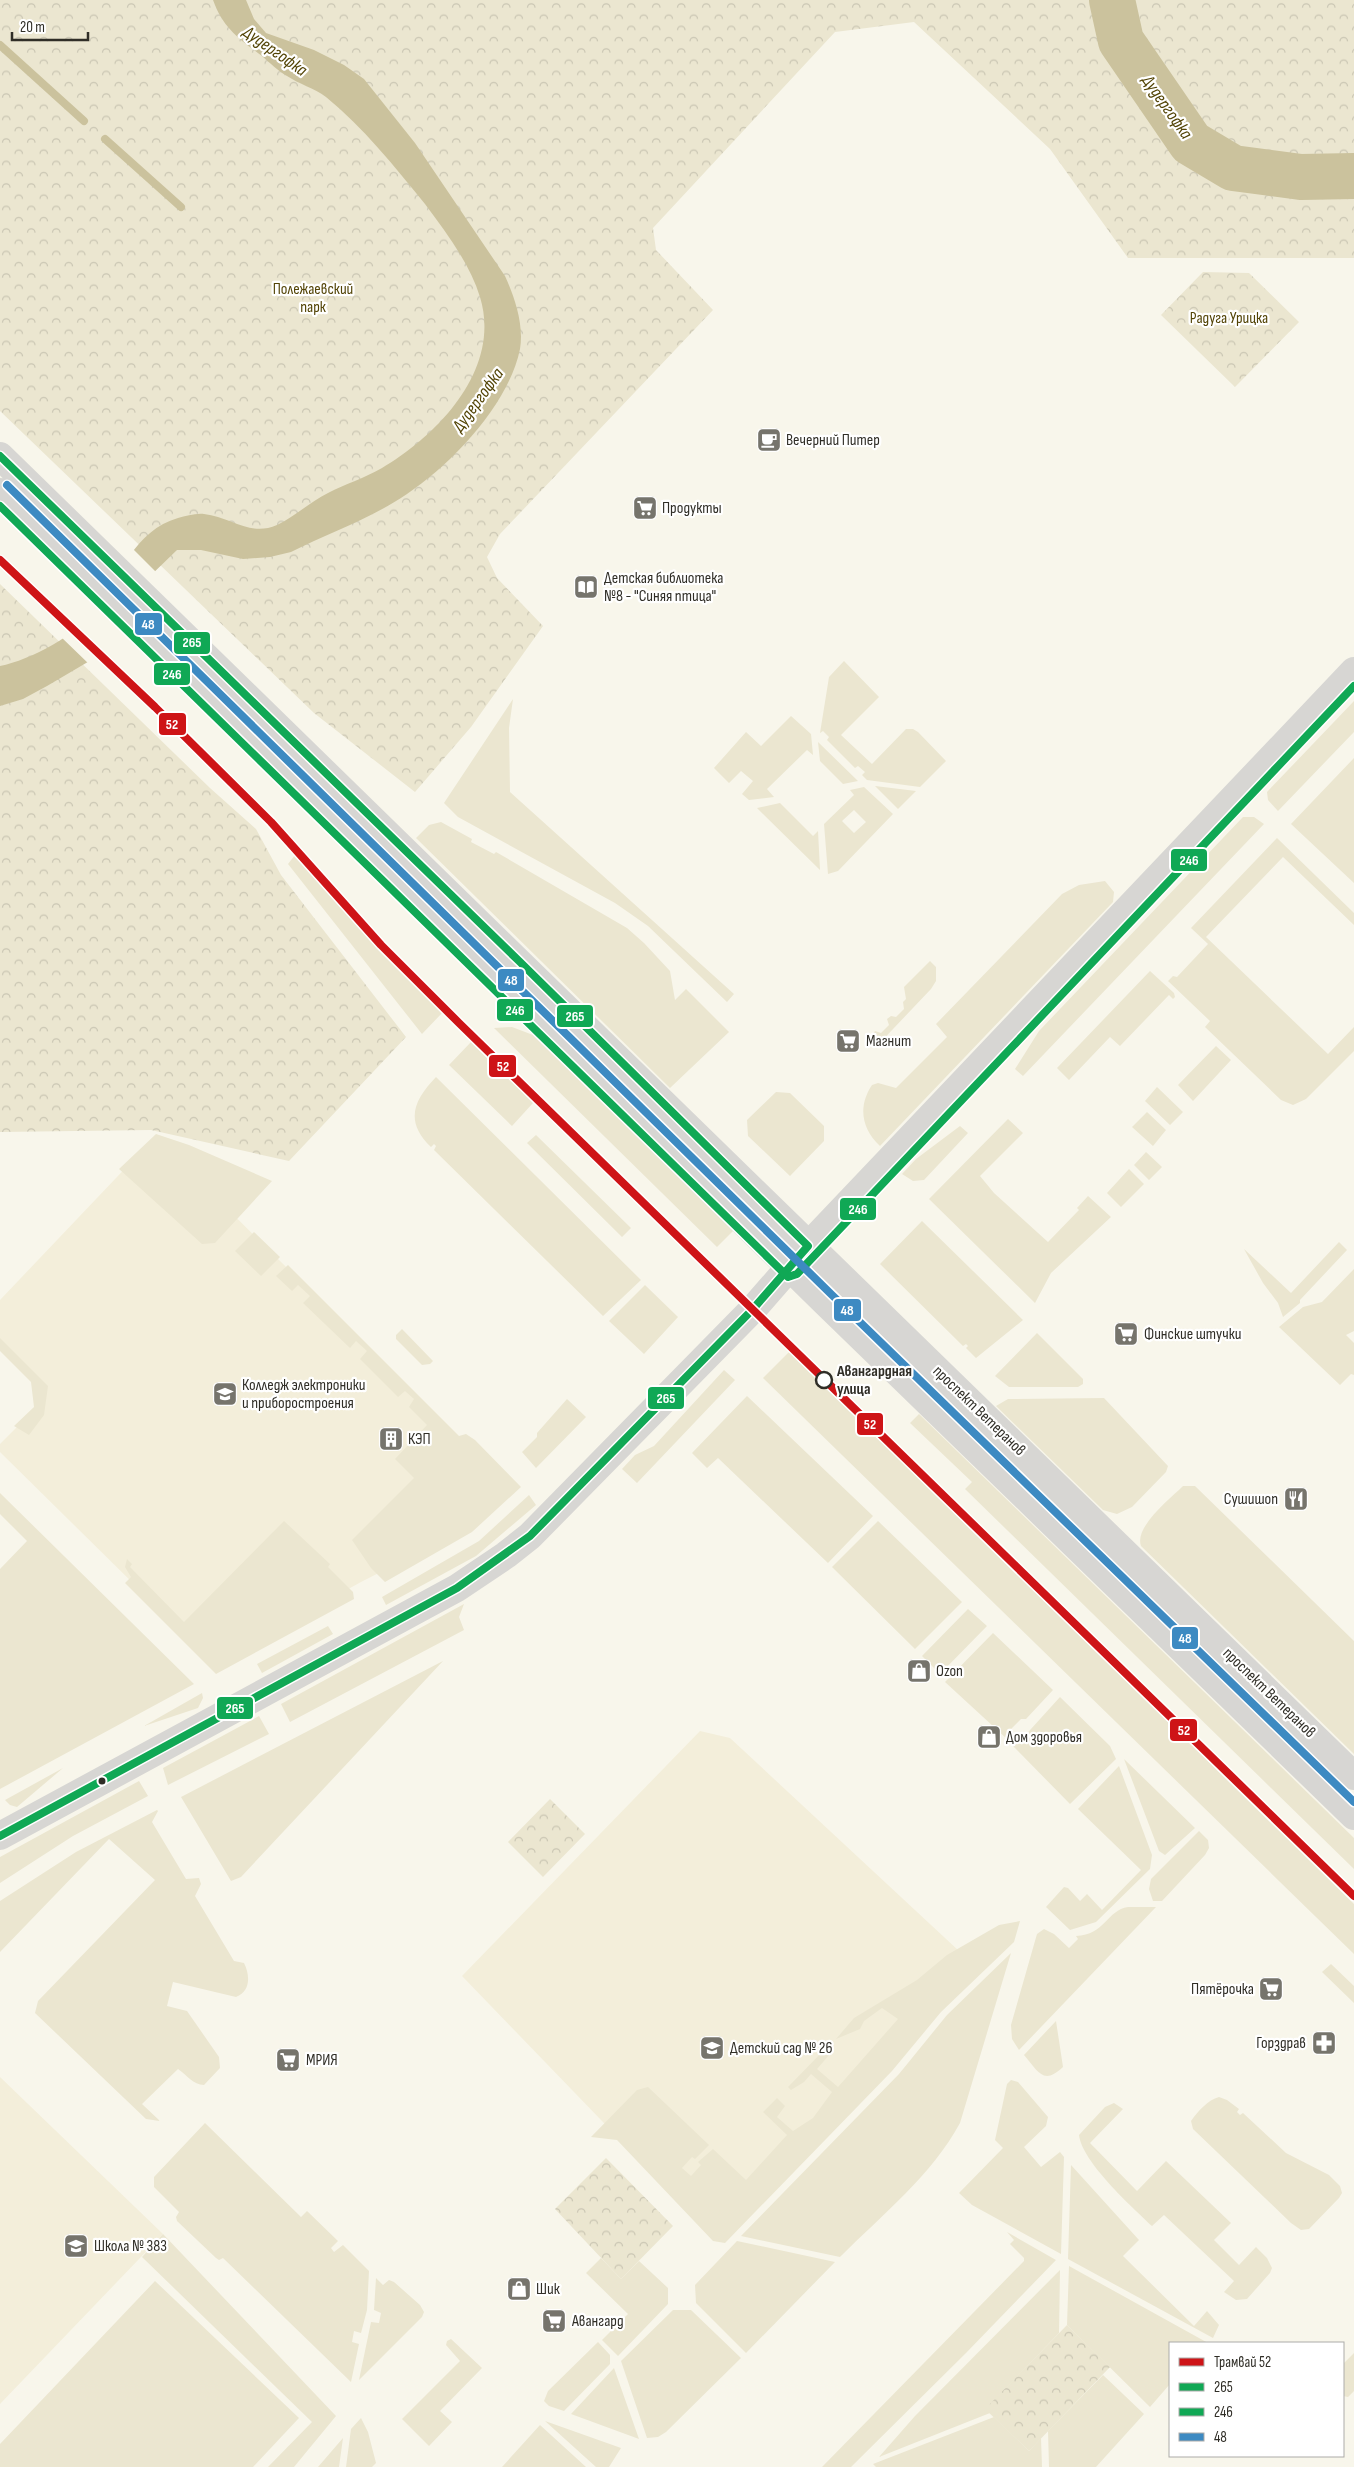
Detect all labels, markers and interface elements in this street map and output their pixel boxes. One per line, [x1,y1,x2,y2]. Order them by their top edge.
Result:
scale bar [12,10,89,42]
text: 20 m [20,18,45,37]
water label: Дудергофка [238,21,312,81]
water label: Дудергофка [1137,70,1197,144]
park label: Полежаевский парк [273,280,353,317]
park label: Радуга Урицка [1190,309,1268,328]
water label: Дудергофка [447,364,509,437]
cafe icon: Вечерний Питер [756,427,782,453]
place label: Вечерний Питер [786,431,880,450]
supermarket icon: Продукты [632,495,658,521]
place label: Продукты [662,499,722,518]
place label: Детская библиотека №8 - "Синяя птица" [604,569,723,606]
library icon: Детская библиотека №8 - "Синяя птица" [573,574,599,600]
line badge: 48 [134,612,163,636]
text: 48 [141,616,155,633]
line badge: 265 [173,631,211,655]
text: 265 [183,634,201,651]
line badge: 246 [153,662,191,686]
text: 246 [162,666,182,683]
line badge: 52 [158,712,187,736]
text: 52 [166,716,178,733]
line badge: 246 [1170,848,1208,872]
text: 246 [1179,852,1199,869]
line badge: 48 [497,968,525,992]
text: 48 [504,972,518,989]
line badge: 246 [496,998,534,1022]
text: 246 [505,1002,525,1019]
line badge: 265 [556,1004,594,1028]
text: 265 [566,1008,584,1025]
supermarket icon: Магнит [835,1028,861,1054]
place label: Магнит [866,1032,911,1051]
line badge: 52 [488,1054,517,1078]
text: 52 [497,1058,509,1075]
line badge: 246 [839,1197,877,1221]
text: 246 [848,1201,868,1218]
line badge: 48 [833,1298,862,1322]
text: 48 [840,1302,854,1319]
supermarket icon: Финские штучки [1113,1321,1139,1347]
place label: Финские штучки [1144,1325,1241,1344]
place label: Авангардная улица [836,1362,912,1399]
street label: проспект Ветеранов [929,1362,1029,1460]
marker: Авангардная улица [815,1371,833,1389]
place label: Колледж электроники и приборостроения [242,1376,366,1413]
school or university icon: Колледж электроники и приборостроения [212,1381,238,1407]
line badge: 265 [647,1386,685,1410]
text: 265 [657,1390,675,1407]
line badge: 52 [856,1412,884,1436]
text: 52 [864,1416,876,1433]
building icon: КЭП [378,1426,404,1452]
place label: КЭП [408,1430,431,1449]
restaurant icon: Сушишоп [1283,1486,1309,1512]
place label: Сушишоп [1224,1490,1278,1509]
line badge: 48 [1171,1626,1199,1650]
text: 48 [1178,1630,1192,1647]
street label: проспект Ветеранов [1219,1644,1319,1742]
shop icon: Ozon [906,1658,932,1684]
place label: Ozon [936,1662,963,1681]
line badge: 265 [216,1696,254,1720]
text: 265 [226,1700,244,1717]
line badge: 52 [1169,1718,1198,1742]
text: 52 [1178,1722,1190,1739]
shop icon: Дом здоровья [976,1724,1002,1750]
place label: Дом здоровья [1006,1728,1082,1747]
unlabelled marker [97,1776,107,1786]
supermarket icon: Пятёрочка [1258,1976,1284,2002]
place label: Пятёрочка [1191,1980,1254,1999]
pharmacy icon: Горздрав [1311,2030,1337,2056]
place label: Горздрав [1256,2034,1306,2053]
school or university icon: Детский сад № 26 [699,2035,725,2061]
place label: Детский сад № 26 [730,2039,832,2058]
supermarket icon: МРИЯ [275,2047,301,2073]
place label: МРИЯ [306,2051,338,2070]
school or university icon: Школа № 383 [63,2233,89,2259]
place label: Школа № 383 [94,2237,167,2256]
shop icon: Шик [506,2276,532,2302]
place label: Шик [536,2280,561,2299]
supermarket icon: Авангард [541,2308,567,2334]
place label: Авангард [571,2312,624,2331]
legend [1169,2342,1344,2457]
text: Трамвай 52 [1214,2353,1271,2372]
text: 265 [1214,2378,1233,2397]
text: 246 [1214,2403,1233,2422]
text: 48 [1214,2428,1227,2447]

